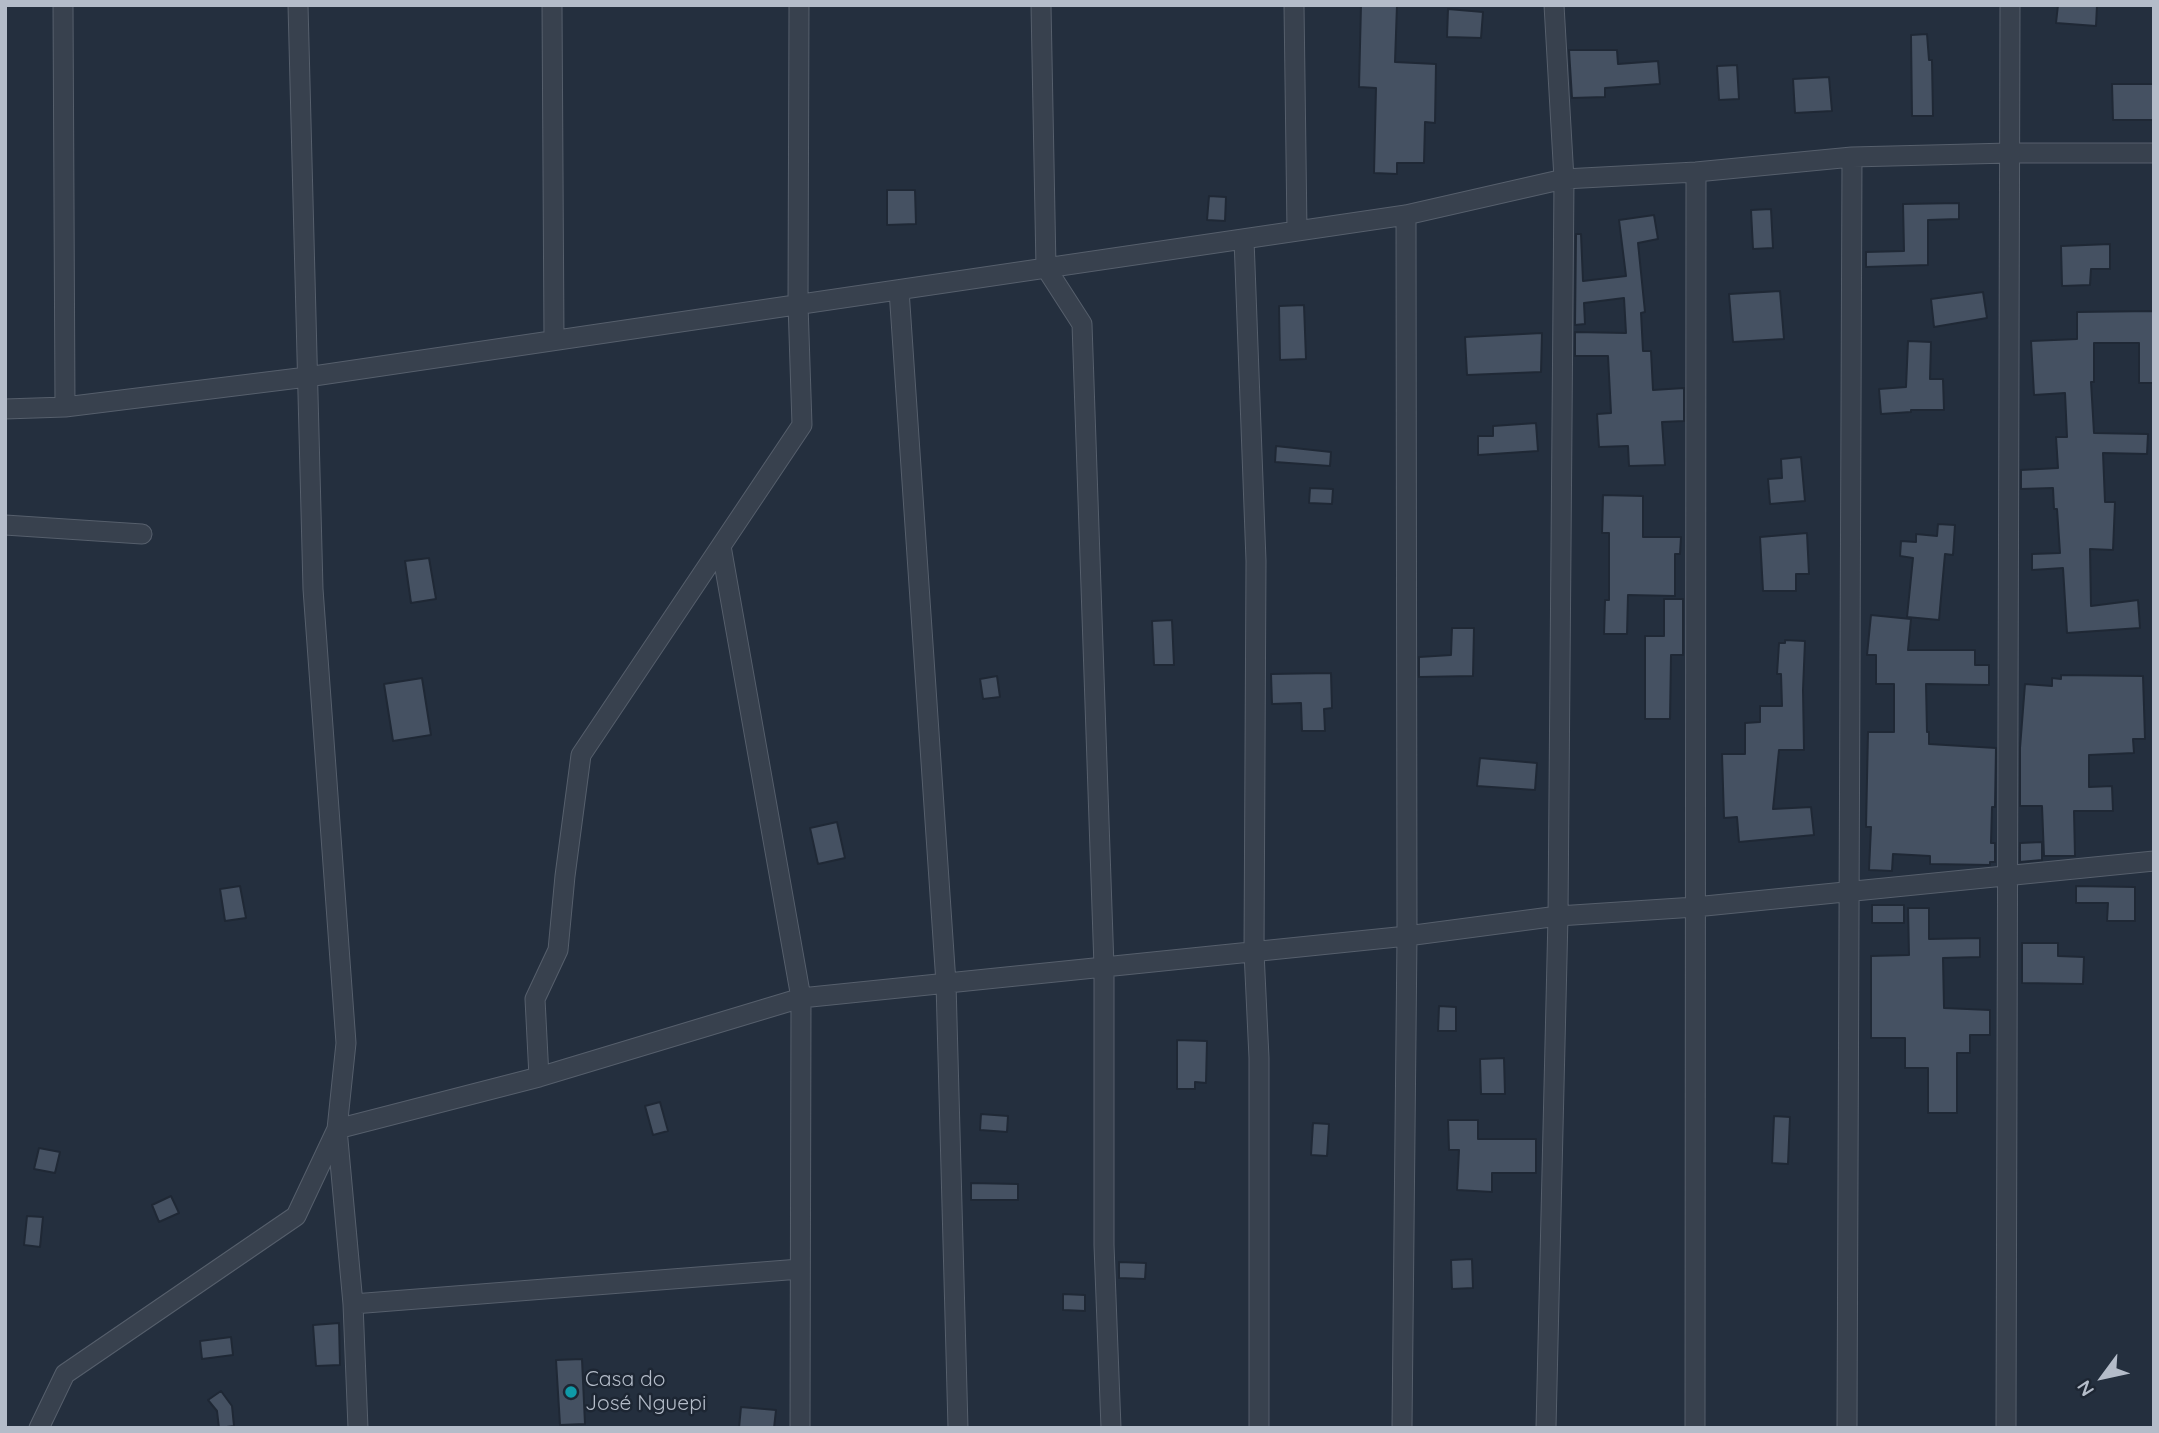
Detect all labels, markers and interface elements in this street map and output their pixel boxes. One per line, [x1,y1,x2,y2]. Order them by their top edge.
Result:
north arrow [2068,1342,2138,1412]
place label: Casa do José Nguepi [585,1367,706,1417]
text: N [2072,1376,2099,1401]
marker: Casa do José Nguepi [563,1384,579,1400]

